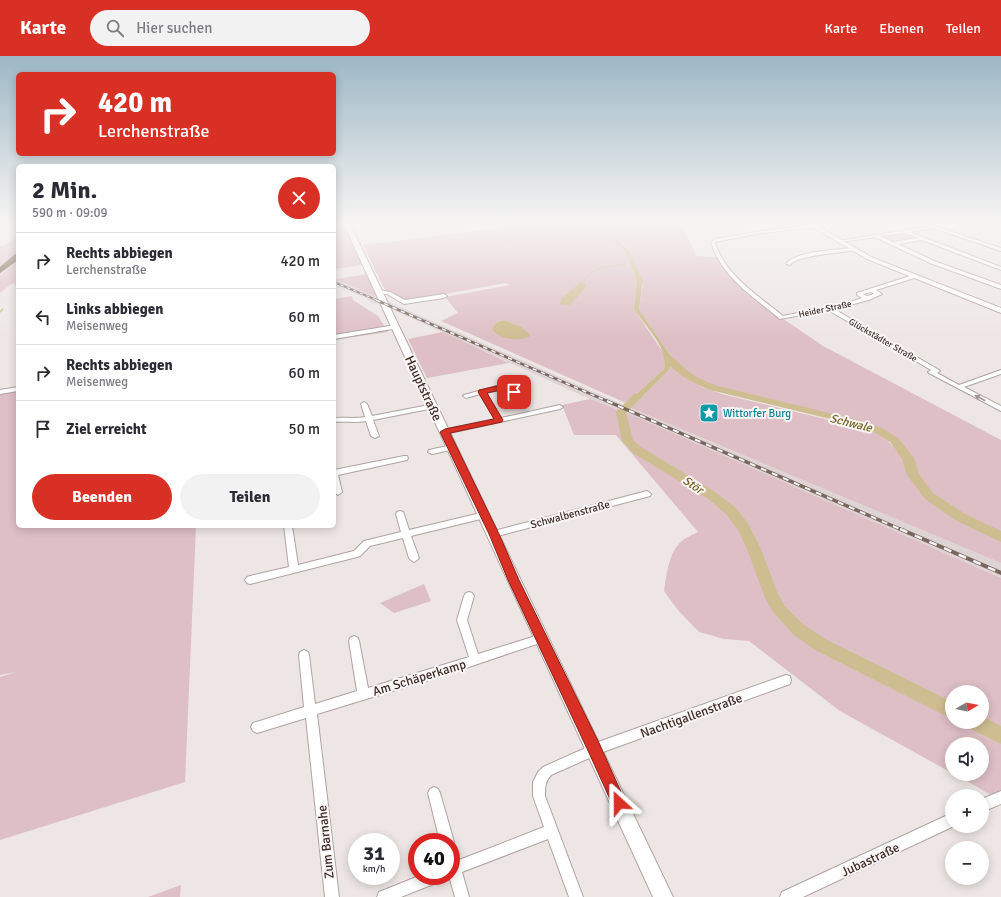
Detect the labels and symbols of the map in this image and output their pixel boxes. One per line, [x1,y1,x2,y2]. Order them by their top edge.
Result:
street label: Heider Straße [798,298,853,320]
street label: Glückstädter Straße [847,316,919,365]
street label: Hauptstraße [401,353,445,424]
pin [497,375,531,409]
one-way arrow [974,395,985,402]
place icon: Wittorfer Burg [698,402,720,424]
place label: Wittorfer Burg [723,407,791,420]
water label: Schwale [828,411,874,436]
water label: Stör [680,473,707,499]
street label: Schwalbenstraße [529,498,611,531]
street label: Am Schäperkamp [371,656,468,700]
north arrow [945,685,989,729]
street label: Nachtigallenstraße [638,690,745,742]
position arrow [598,782,640,824]
street label: Zum Barnahe [314,804,338,879]
speed limit sign: 40 [408,833,460,885]
street label: Jubastraße [839,839,902,880]

